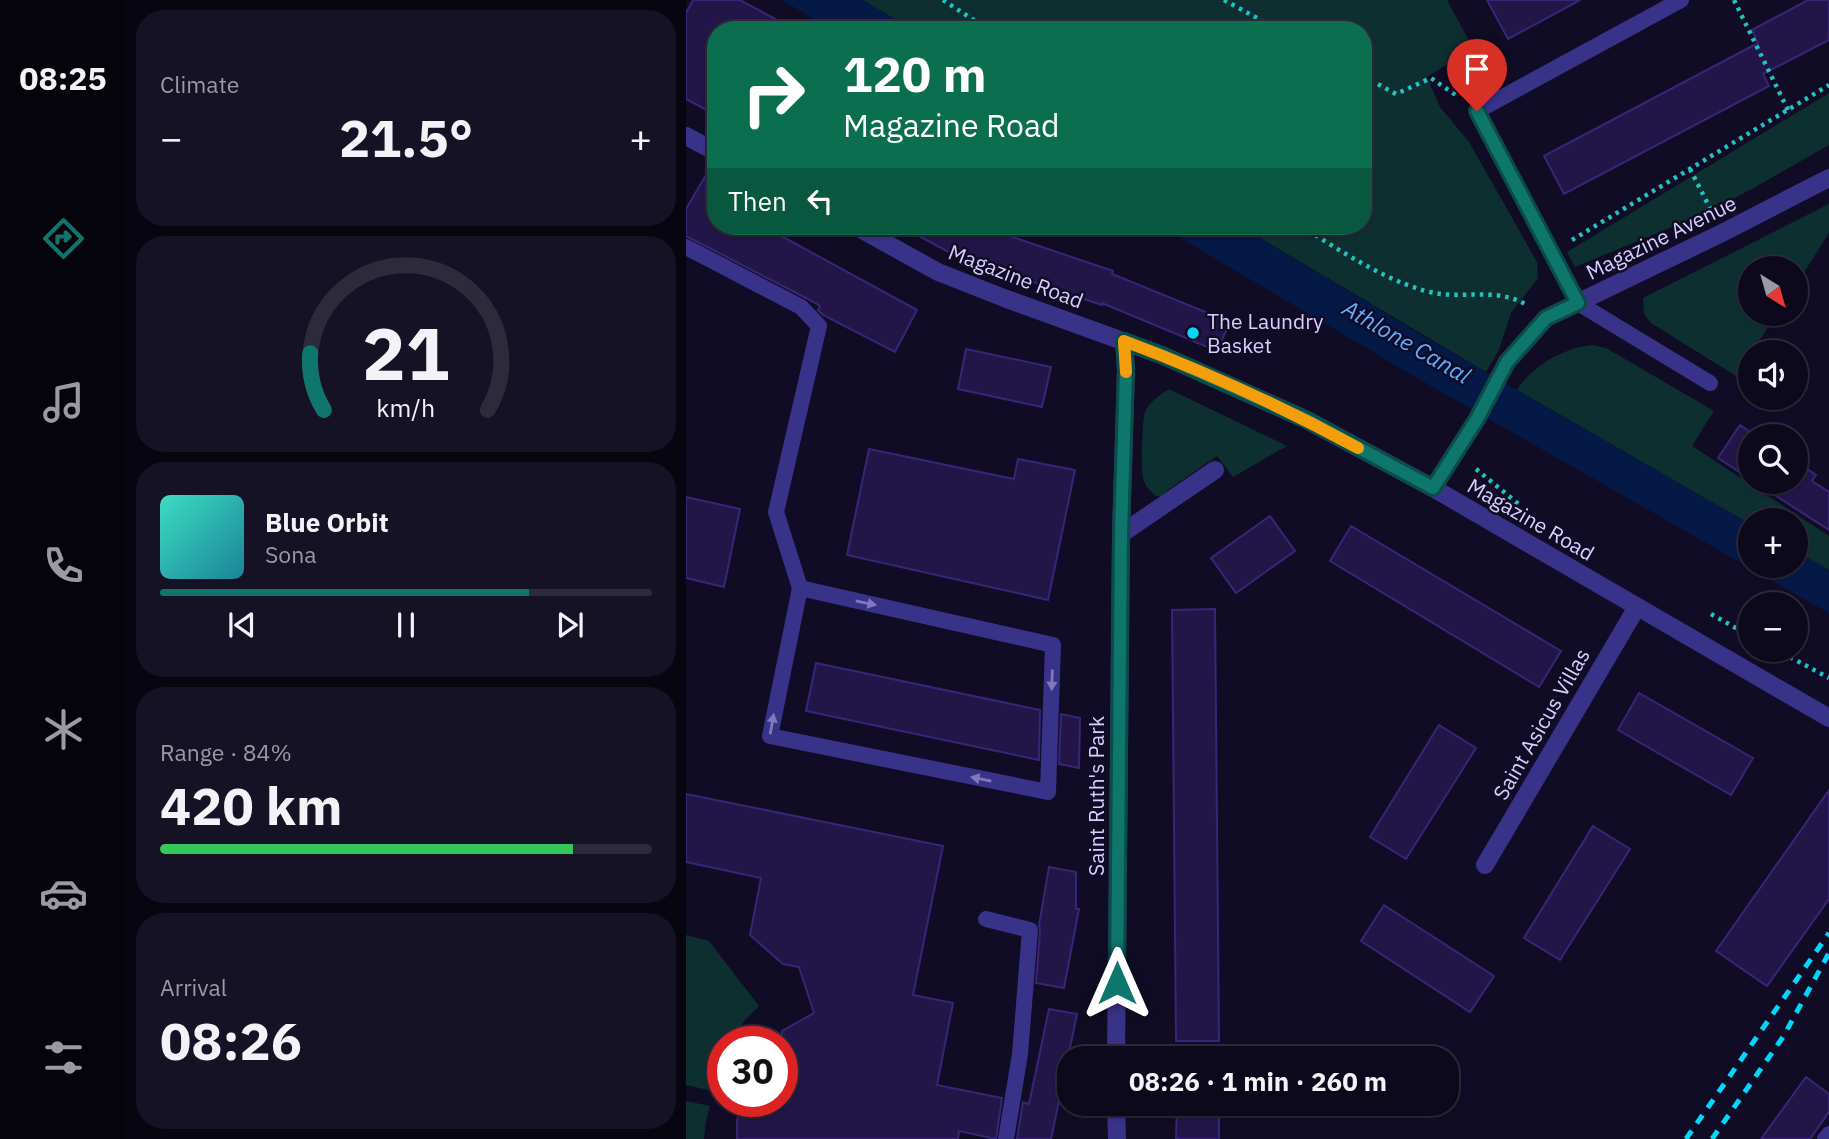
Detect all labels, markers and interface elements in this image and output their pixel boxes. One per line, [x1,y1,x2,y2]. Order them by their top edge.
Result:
pin [1447,39,1507,111]
text: 120 m [843,42,987,105]
icon: right [728,49,819,140]
icon: arrive [1458,50,1496,88]
text: 08:25 [19,57,107,99]
text: Climate [160,69,239,99]
text: 21.5° [339,104,473,171]
text: Magazine Road [843,104,1060,146]
text: − [160,113,183,162]
text: + [629,113,652,162]
icon: left [801,182,839,220]
text: Then [728,184,787,218]
street label: Magazine Avenue [1581,188,1741,286]
icon: directions [39,214,88,263]
street label: Magazine Road [945,237,1087,315]
north arrow [1738,256,1808,326]
map controls [1738,256,1808,662]
water label: Athlone Canal [1337,292,1477,390]
text: 21 [362,305,450,400]
place label: The Laundry Basket [1207,307,1324,359]
marker: The Laundry Basket [1185,325,1201,341]
button: sound [1738,340,1808,410]
icon: music [39,378,88,427]
text: km/h [377,390,435,423]
button: search [1738,424,1808,494]
street label: Magazine Road [1462,471,1600,567]
text: Blue Orbit [265,505,389,539]
button: + [1738,508,1808,578]
text: Sona [265,539,317,569]
icon: phone [39,541,88,590]
button: − [1738,592,1808,662]
one-way arrow [855,598,877,609]
icon: previous [223,606,261,644]
icon: pause [387,606,425,644]
icon: next [551,606,589,644]
street label: Saint Asicus Villas [1486,643,1596,805]
one-way arrow [1046,670,1058,692]
icon: climate [39,705,88,754]
one-way arrow [767,713,778,735]
street label: Saint Ruth's Park [1082,716,1110,876]
text: Range · 84% [160,737,292,767]
text: 420 km [160,772,342,839]
one-way arrow [970,773,992,784]
icon: car [39,869,88,918]
position arrow [1080,946,1154,1020]
text: Arrival [160,972,227,1002]
text: 08:26 [160,1007,302,1074]
speed limit sign: 30 [707,1026,798,1117]
icon: filters [39,1033,88,1082]
text: 08:26 · 1 min · 260 m [1129,1064,1387,1098]

